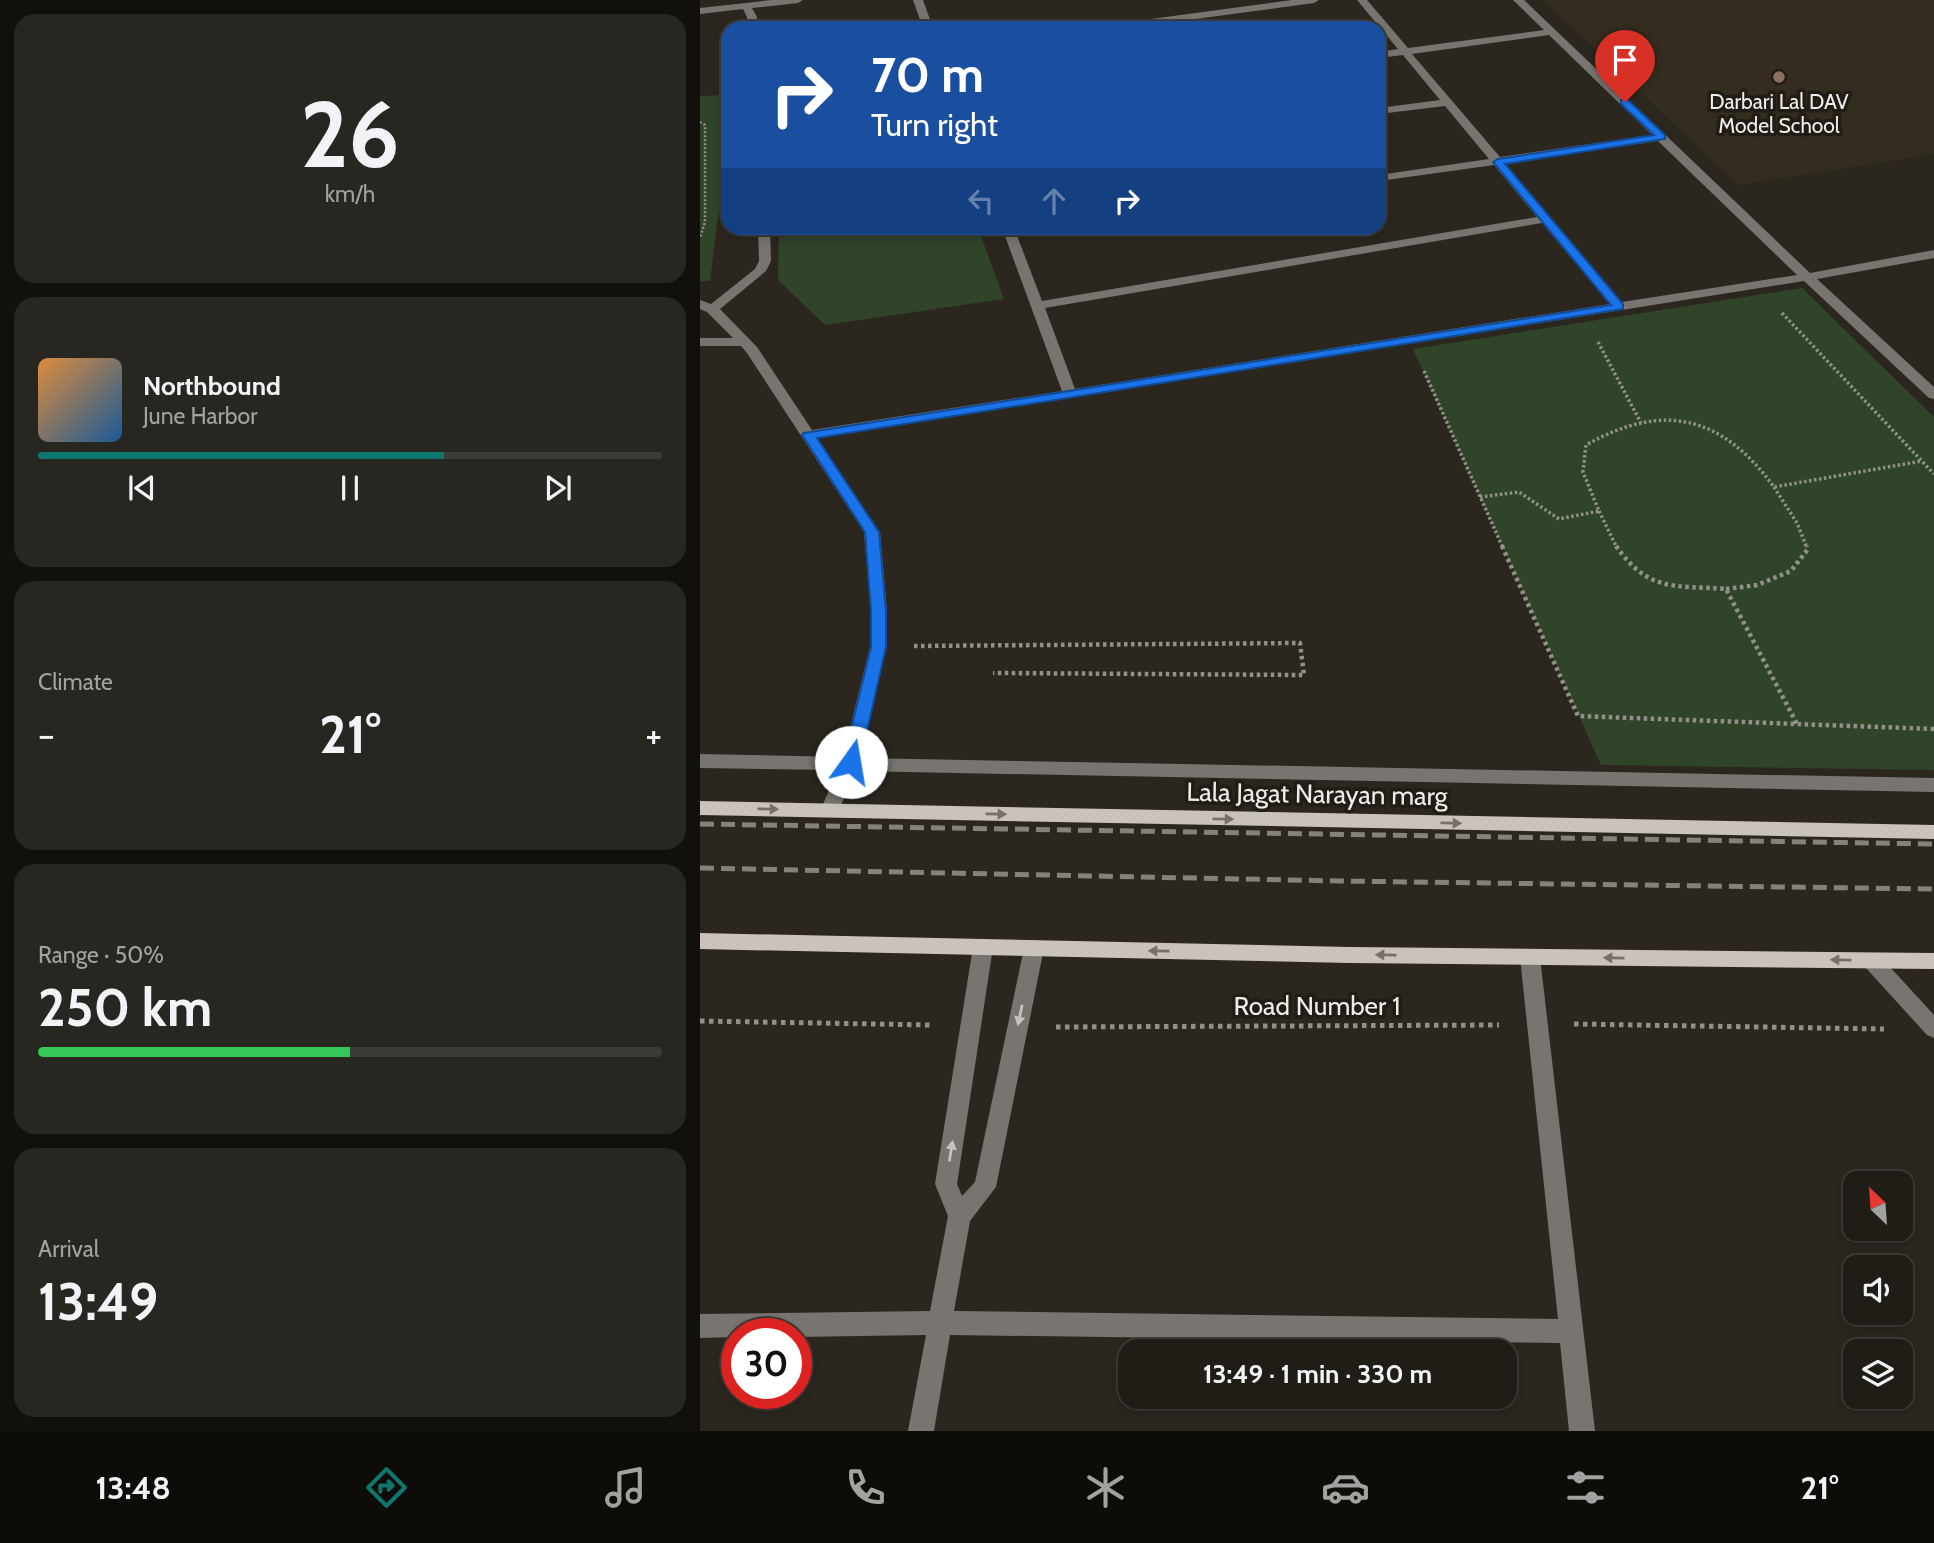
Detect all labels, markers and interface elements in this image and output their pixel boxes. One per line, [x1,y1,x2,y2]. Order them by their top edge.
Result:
pin [1595,30,1655,102]
icon: arrive [1606,41,1644,79]
text: 70 m [871,45,984,104]
icon: right [756,49,847,140]
marker: Darbari Lal DAV Model School [1771,69,1787,85]
text: 26 [300,79,400,190]
place label: Darbari Lal DAV Model School [1709,89,1849,138]
text: Turn right [871,105,998,144]
text: km/h [325,180,375,208]
icon: left [962,182,1000,220]
icon: ahead [1035,182,1073,220]
icon: right [1108,182,1146,220]
text: Northbound [143,370,281,402]
text: June Harbor [143,402,257,430]
icon: previous [123,469,161,507]
icon: pause [331,469,369,507]
icon: next [539,469,577,507]
text: Climate [38,668,113,696]
text: 21° [319,703,381,766]
text: − [38,711,55,758]
text: + [645,711,662,758]
position arrow [814,725,888,799]
street label: Lala Jagat Narayan marg [1186,776,1449,812]
one-way arrow [757,804,779,815]
one-way arrow [985,808,1007,820]
one-way arrow [1212,813,1234,825]
one-way arrow [1440,817,1462,829]
text: Range · 50% [38,941,164,969]
one-way arrow [1148,945,1170,956]
one-way arrow [1375,949,1397,961]
one-way arrow [1603,952,1625,963]
one-way arrow [1830,954,1852,966]
text: 250 km [38,976,212,1039]
street label: Road Number 1 [1234,990,1400,1022]
one-way arrow [1015,1004,1026,1026]
one-way arrow [946,1140,957,1162]
north arrow [1843,1171,1913,1241]
map controls [1843,1171,1913,1409]
text: Arrival [38,1235,99,1263]
button: sound [1843,1255,1913,1325]
text: 13:49 [38,1270,158,1333]
speed limit sign: 30 [721,1318,812,1409]
button: layers [1843,1339,1913,1409]
text: 13:49 · 1 min · 330 m [1203,1358,1432,1390]
icon: directions [362,1463,411,1512]
icon: music [601,1463,650,1512]
icon: phone [841,1463,890,1512]
icon: climate [1081,1463,1130,1512]
icon: car [1321,1463,1370,1512]
icon: filters [1561,1463,1610,1512]
text: 13:48 [95,1468,171,1507]
text: 21° [1801,1468,1839,1507]

